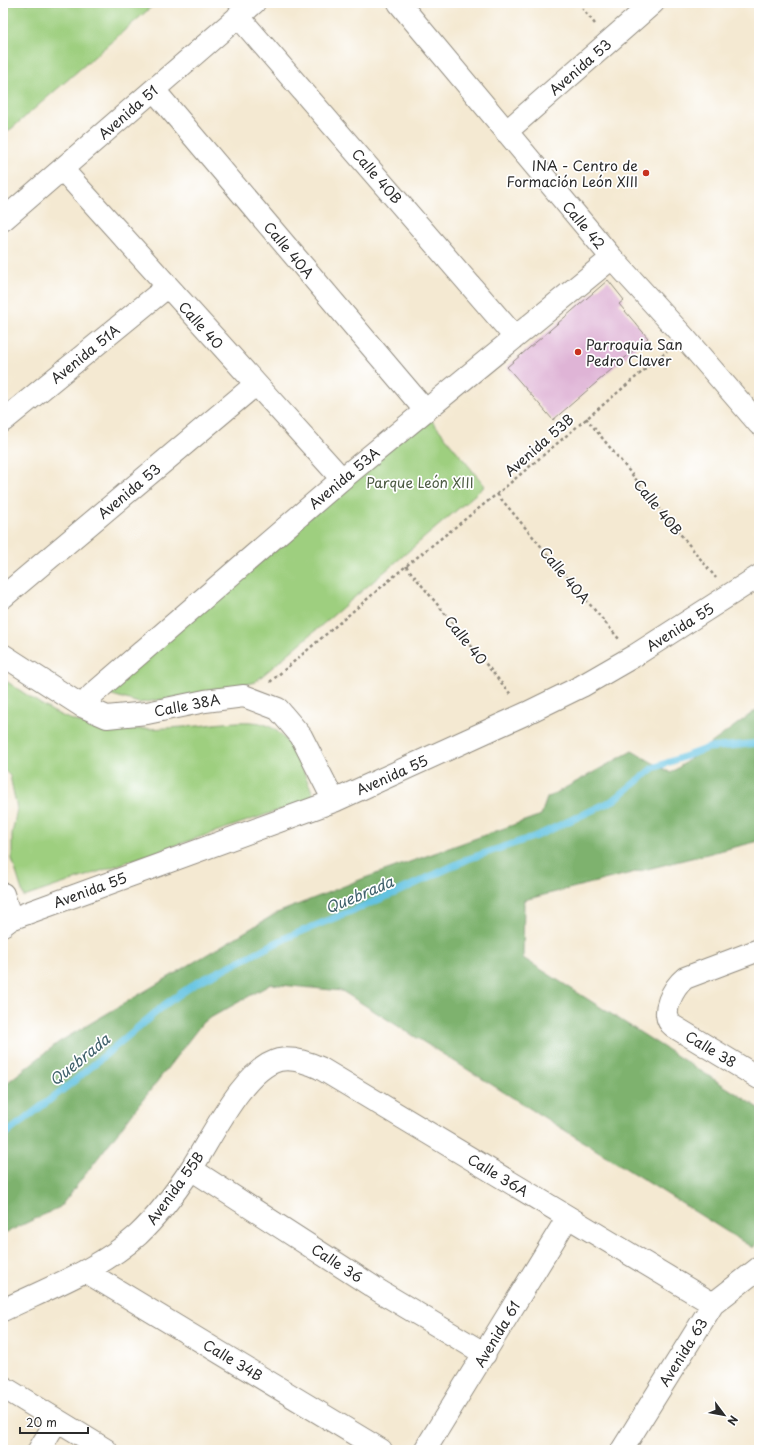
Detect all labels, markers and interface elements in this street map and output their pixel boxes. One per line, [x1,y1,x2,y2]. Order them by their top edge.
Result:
street label: Avenida 53 [544,34,616,100]
street label: Avenida 51 [93,80,163,144]
street label: Calle 40B [347,144,407,208]
place label: INA - Centro de Formación León XIII [506,155,638,192]
marker: INA - Centro de Formación León XIII [641,168,651,178]
street label: Calle 42 [558,196,610,254]
street label: Calle 40A [259,217,319,283]
street label: Calle 40 [174,296,228,354]
street label: Avenida 51A [46,320,124,388]
place label: Parroquia San Pedro Claver [586,334,683,371]
marker: Parroquia San Pedro Claver [573,347,583,357]
street label: Avenida 53B [500,409,578,481]
street label: Avenida 53A [304,442,384,514]
street label: Avenida 53 [93,458,165,524]
park label: Parque León XIII [366,472,474,493]
street label: Calle 40B [629,474,687,540]
street label: Calle 40A [535,542,595,608]
street label: Avenida 55 [642,598,718,656]
street label: Calle 40 [440,611,492,669]
street label: Calle 38A [152,688,222,722]
street label: Avenida 55 [353,750,431,800]
street label: Avenida 55 [50,867,130,913]
water label: Quebrada [321,869,397,919]
street label: Calle 38 [681,1025,741,1073]
water label: Quebrada [44,1027,115,1091]
street label: Avenida 55B [141,1147,209,1229]
street label: Calle 36A [464,1149,533,1202]
street label: Calle 36 [307,1239,367,1288]
street label: Avenida 61 [469,1297,525,1371]
street label: Avenida 63 [654,1314,712,1390]
street label: Calle 34B [199,1334,267,1386]
north arrow [704,1395,744,1435]
scale bar [20,1409,88,1435]
text: N [723,1412,742,1429]
text: 20 m [26,1413,57,1431]

